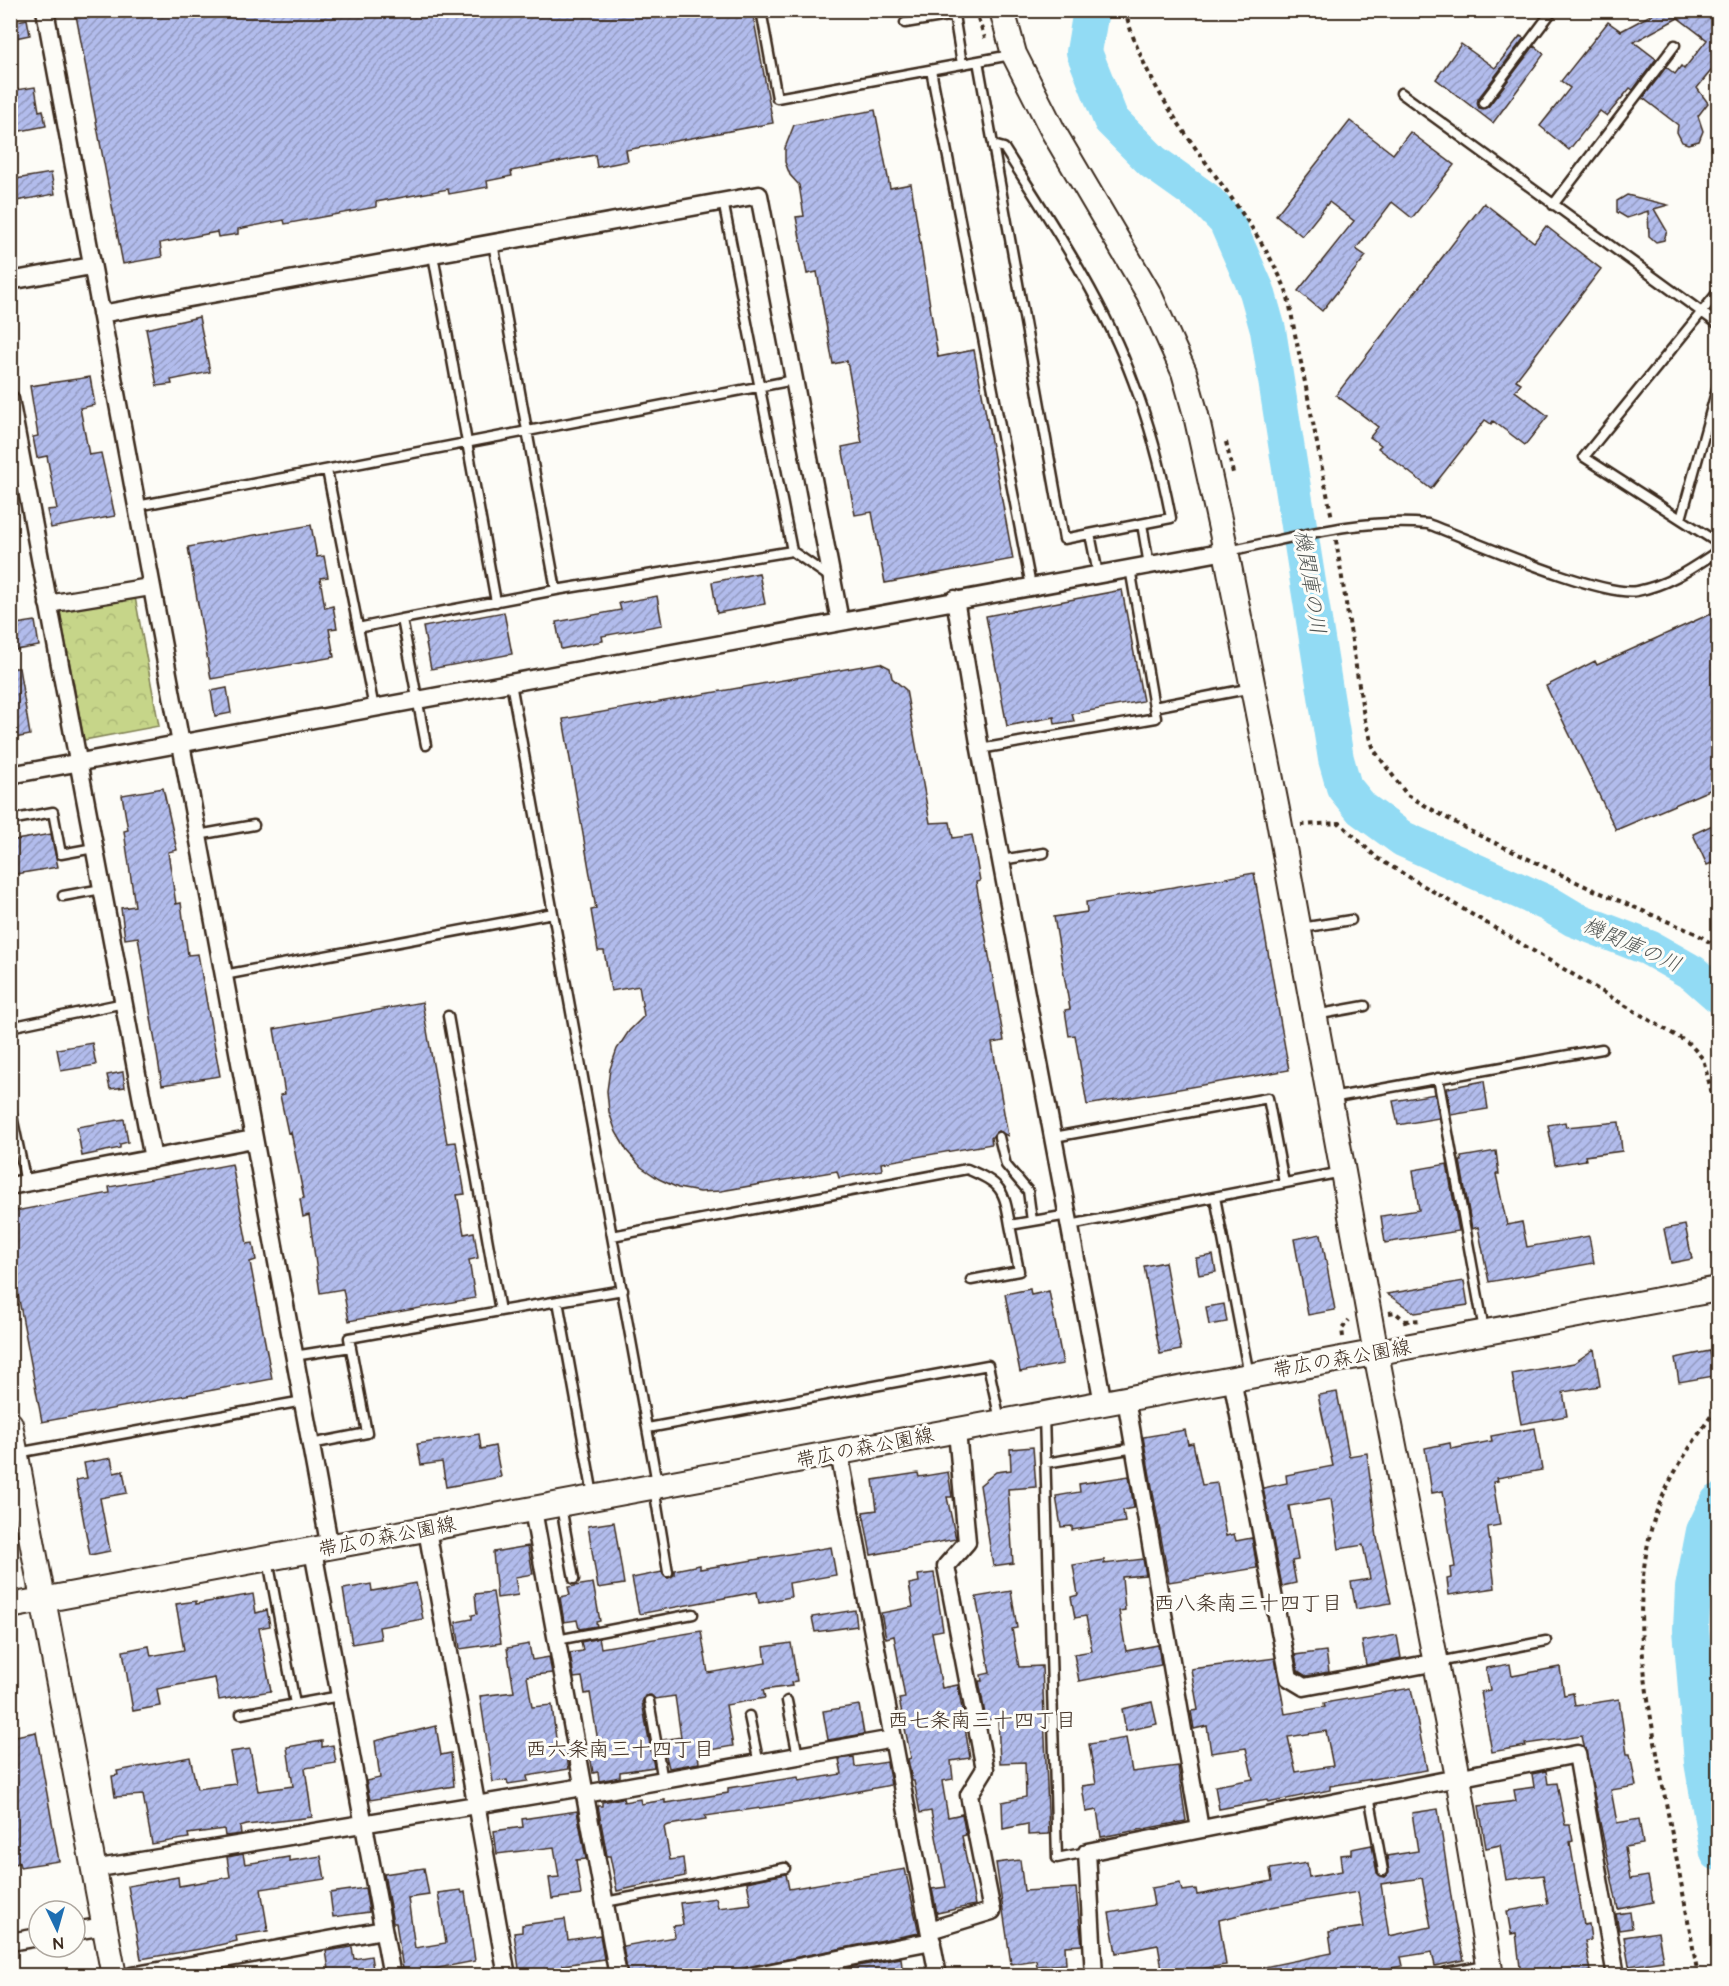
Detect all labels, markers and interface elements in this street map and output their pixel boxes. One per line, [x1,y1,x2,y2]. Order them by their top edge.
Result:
water label: 機関庫の川 [1287,528,1333,636]
water label: 機関庫の川 [1578,910,1686,980]
street label: 帯広の森公園線 [1271,1333,1413,1385]
street label: 帯広の森公園線 [794,1421,936,1475]
street label: 帯広の森公園線 [316,1510,458,1564]
district label: 西八条南三十四丁目 [1154,1589,1343,1618]
district label: 西七条南三十四丁目 [888,1706,1077,1735]
district label: 西六条南三十四丁目 [526,1735,715,1764]
north arrow [27,1899,87,1959]
text: N [52,1932,64,1954]

